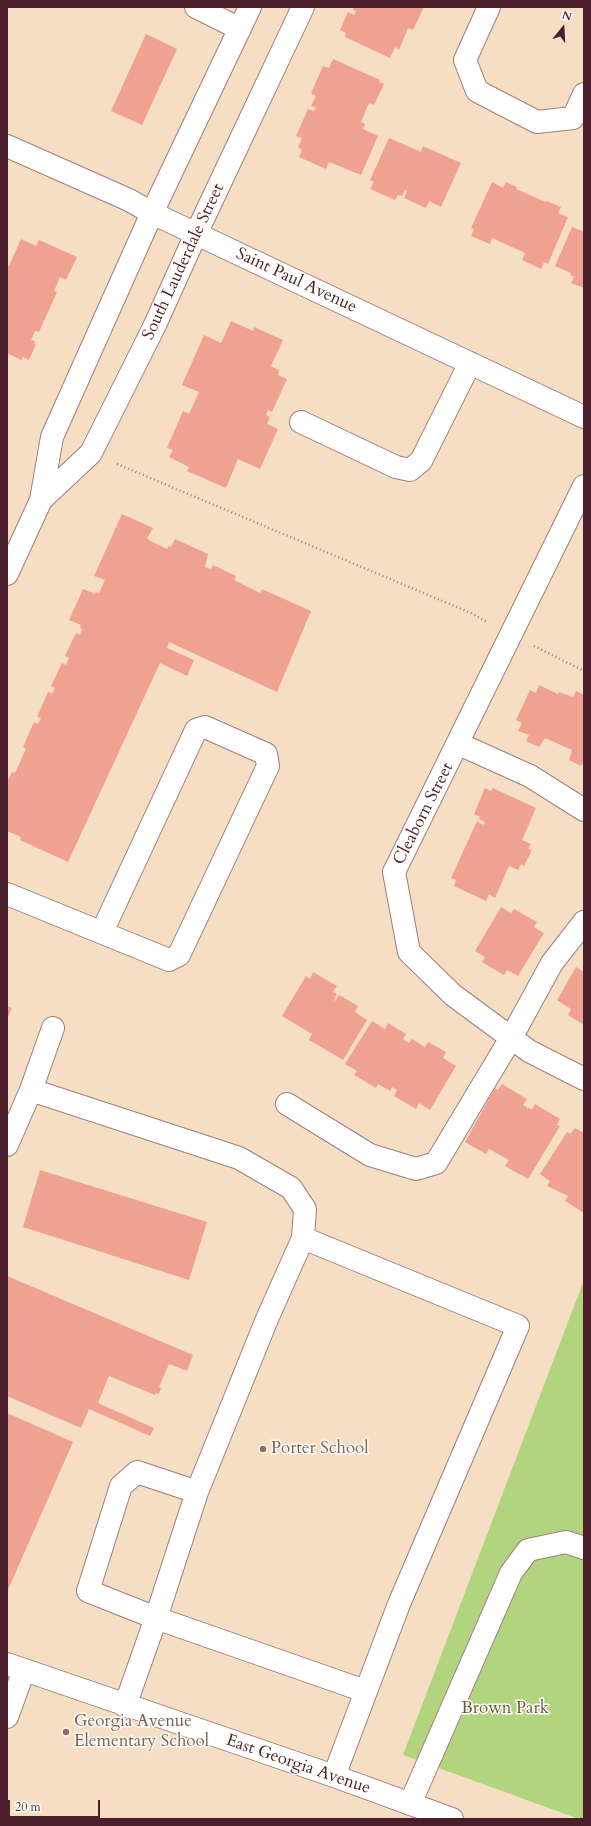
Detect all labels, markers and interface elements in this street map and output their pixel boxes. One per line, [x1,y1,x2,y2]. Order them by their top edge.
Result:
north arrow [543,8,583,48]
text: N [560,8,574,25]
street label: South Lauderdale Street [139,181,229,343]
street label: Saint Paul Avenue [232,244,360,318]
street label: Cleaborn Street [389,759,459,869]
place label: Porter School [271,1439,369,1459]
marker: Porter School [258,1444,268,1454]
park label: Brown Park [461,1699,549,1719]
place label: Georgia Avenue Elementary School [74,1712,209,1752]
marker: Georgia Avenue Elementary School [61,1727,71,1737]
street label: East Georgia Avenue [223,1731,373,1799]
scale bar [10,1792,102,1818]
text: 20 m [15,1799,41,1815]

